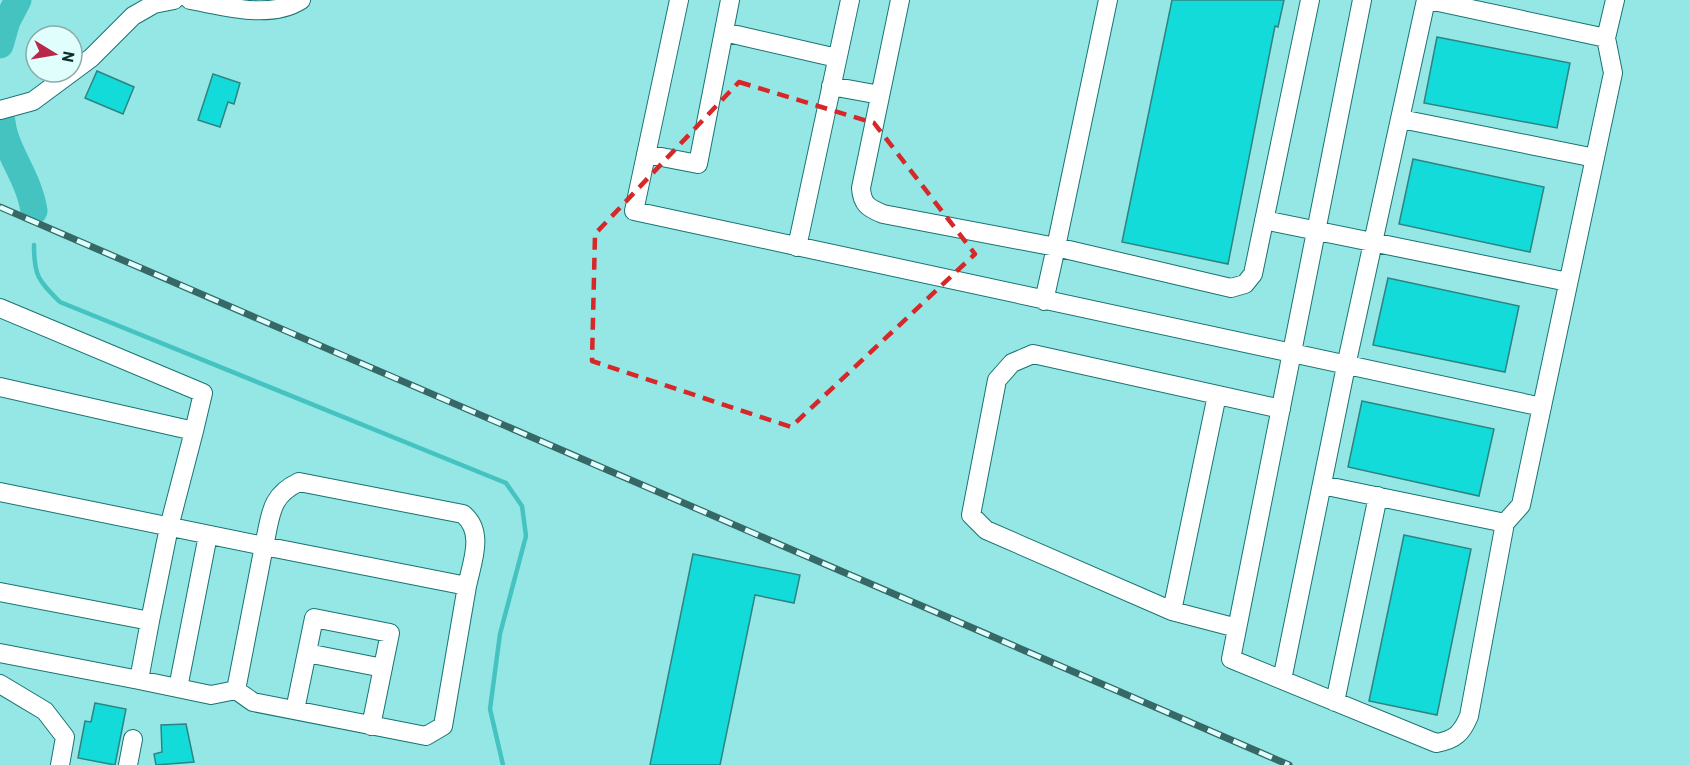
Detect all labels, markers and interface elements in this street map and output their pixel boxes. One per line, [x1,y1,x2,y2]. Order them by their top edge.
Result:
north arrow [24,24,84,84]
text: N [59,50,80,64]

